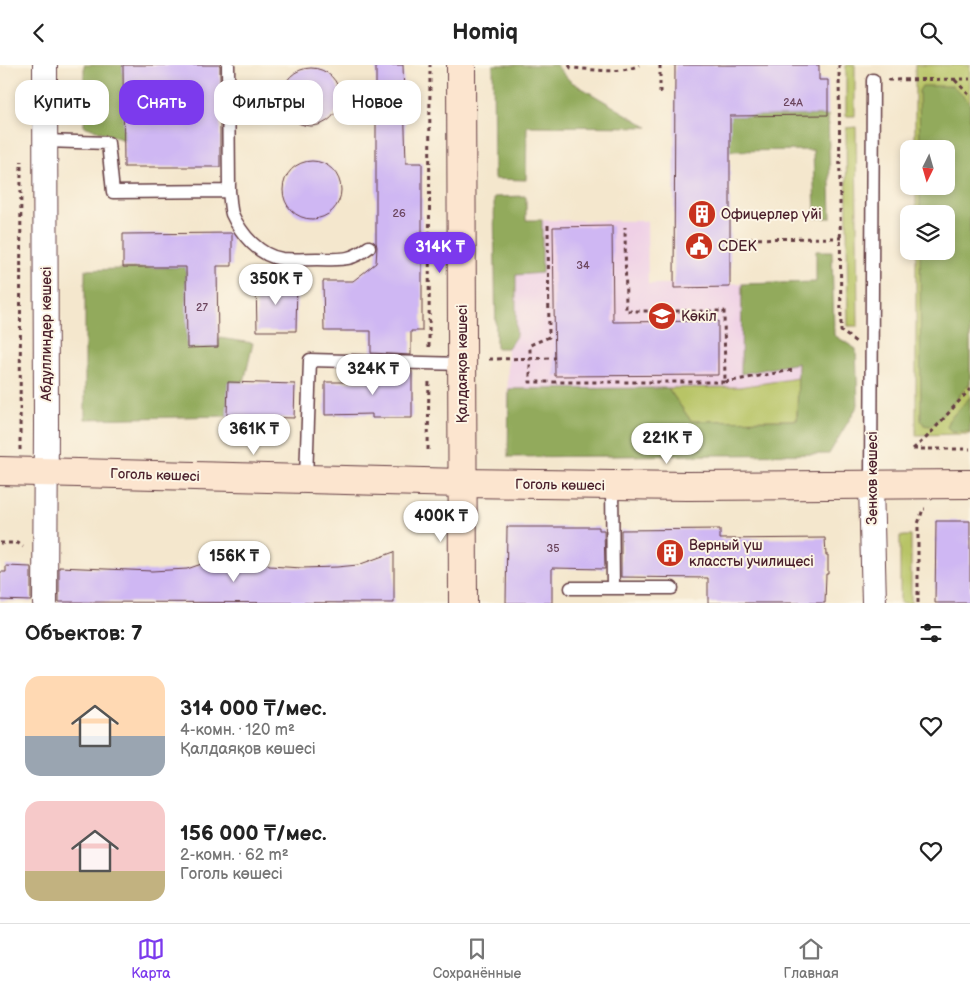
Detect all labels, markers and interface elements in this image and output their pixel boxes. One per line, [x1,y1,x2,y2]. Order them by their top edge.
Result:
icon: back [25,19,53,47]
text: Homiq [452,19,518,46]
icon: search [917,19,945,47]
chip: Купить [15,80,109,125]
chip: Снять [119,80,204,125]
chip: Фильтры [214,80,323,125]
chip: Новое [333,80,421,125]
house number: 24А [783,96,803,109]
north arrow [900,140,955,195]
map controls [900,140,955,260]
building icon: Офицерлер үйі [687,199,717,229]
button: layers [900,205,955,260]
place label: Офицерлер үйі [721,206,822,223]
house number: 26 [392,207,406,220]
pin: 314K ₸ [399,231,481,274]
public building icon: CDEK [684,231,714,261]
text: 314K ₸ [415,238,465,257]
place label: CDEK [718,238,757,255]
house number: 34 [576,259,590,272]
pin: 350K ₸ [235,263,317,306]
street label: Абдуллиндер көшесі [38,267,55,402]
text: 350K ₸ [250,270,302,289]
house number: 27 [196,301,209,314]
school or university icon: Көкіл [647,301,677,331]
street label: Қалдаяқов көшесі [454,305,471,423]
place label: Көкіл [681,308,717,325]
pin: 324K ₸ [332,353,414,396]
text: 324K ₸ [347,360,399,379]
pin: 361K ₸ [213,413,295,456]
text: 361K ₸ [229,420,279,439]
pin: 221K ₸ [626,423,708,465]
text: 221K ₸ [642,429,692,448]
street label: Зенков көшесі [864,431,881,525]
street label: Гоголь көшесі [110,465,200,485]
street label: Гоголь көшесі [515,476,605,494]
pin: 400K ₸ [400,501,482,543]
text: 400K ₸ [414,507,468,526]
place label: Верный үш классты училищесі [689,537,814,570]
building icon: Верный үш классты училищесі [655,538,685,568]
pin: 156K ₸ [193,541,275,583]
house number: 35 [546,542,560,555]
text: 156K ₸ [209,547,259,566]
icon: filters [917,619,945,647]
text: Объектов: 7 [25,621,143,646]
icon: home [65,696,125,756]
text: 314 000 ₸/мес. [180,696,327,721]
icon: heart [917,712,945,740]
text: 4-комн. · 120 m² [180,721,295,740]
text: Қалдаяқов көшесі [180,740,316,759]
icon: home [65,821,125,881]
text: 156 000 ₸/мес. [180,821,327,846]
icon: heart [917,837,945,865]
text: 2-комн. · 62 m² [180,846,289,865]
text: Гоголь көшесі [180,865,283,884]
tab: Карта [131,935,171,982]
tab: Сохранённые [433,935,521,982]
tab: Главная [784,935,839,982]

